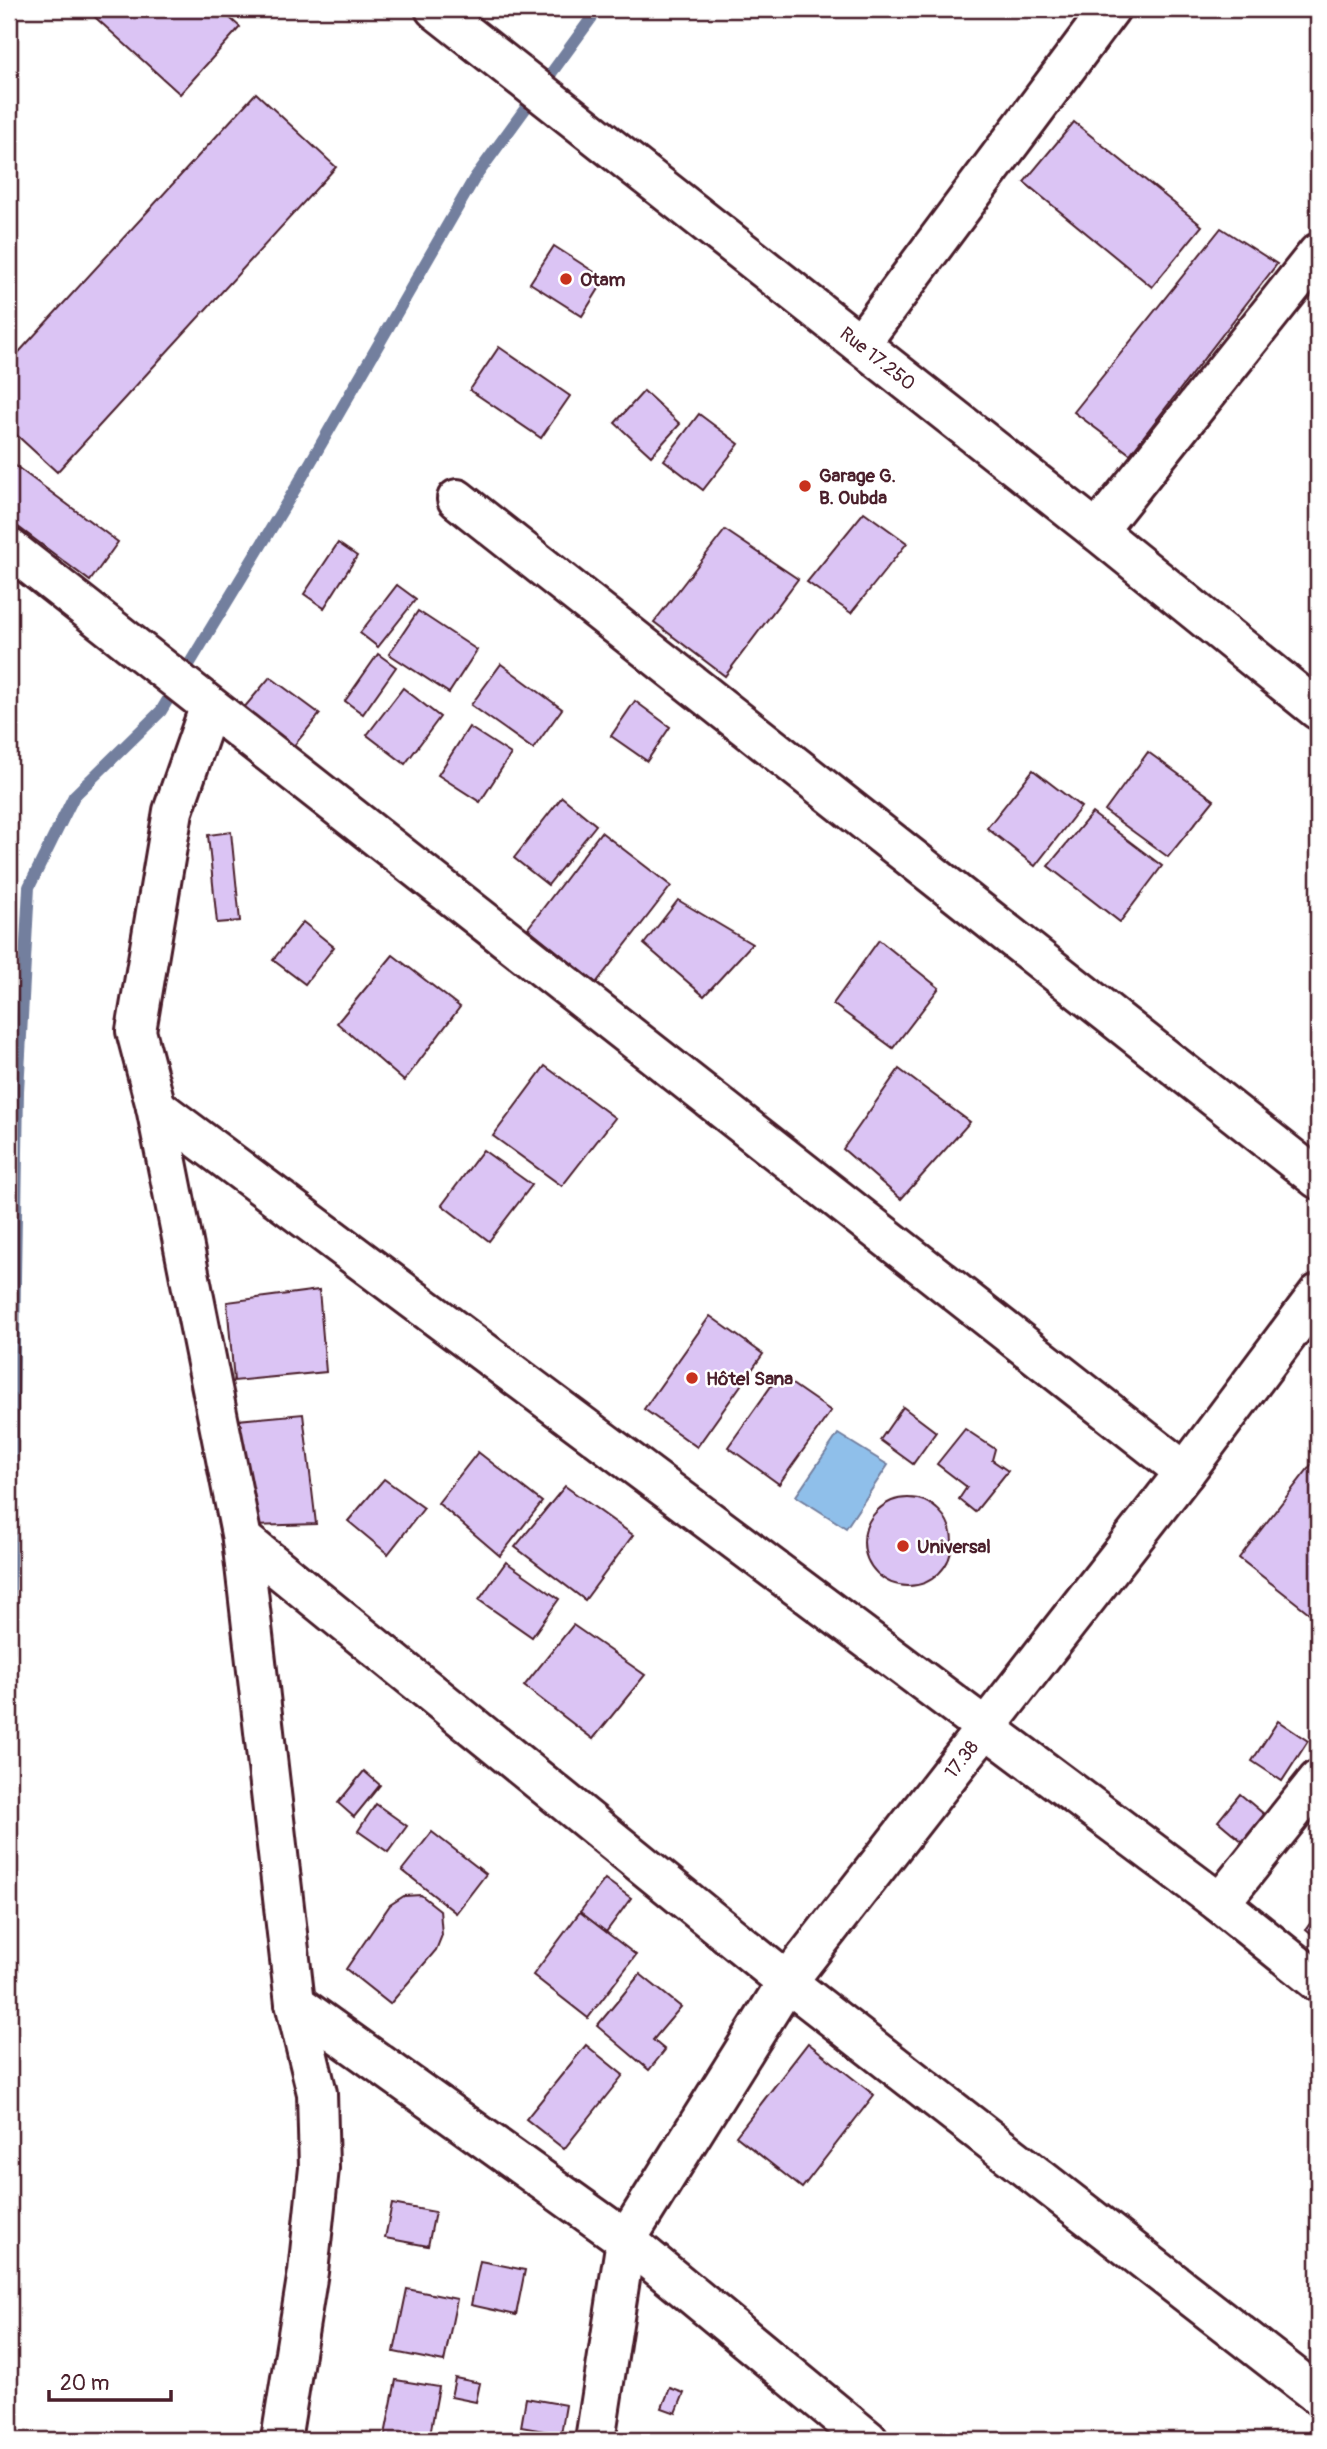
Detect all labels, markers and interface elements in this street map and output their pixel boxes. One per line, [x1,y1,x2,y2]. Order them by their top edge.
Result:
place label: Otam [580,268,626,292]
marker: Otam [558,271,574,287]
street label: Rue 17.250 [835,322,920,396]
place label: Garage G. B. Oubda [819,464,896,510]
marker: Garage G. B. Oubda [797,478,813,494]
place label: Hôtel Sana [706,1367,793,1391]
marker: Hôtel Sana [684,1370,700,1386]
place label: Universal [917,1535,991,1559]
marker: Universal [895,1538,911,1554]
street label: 17.38 [939,1736,984,1783]
scale bar [49,2358,172,2402]
text: 20 m [60,2370,109,2397]

